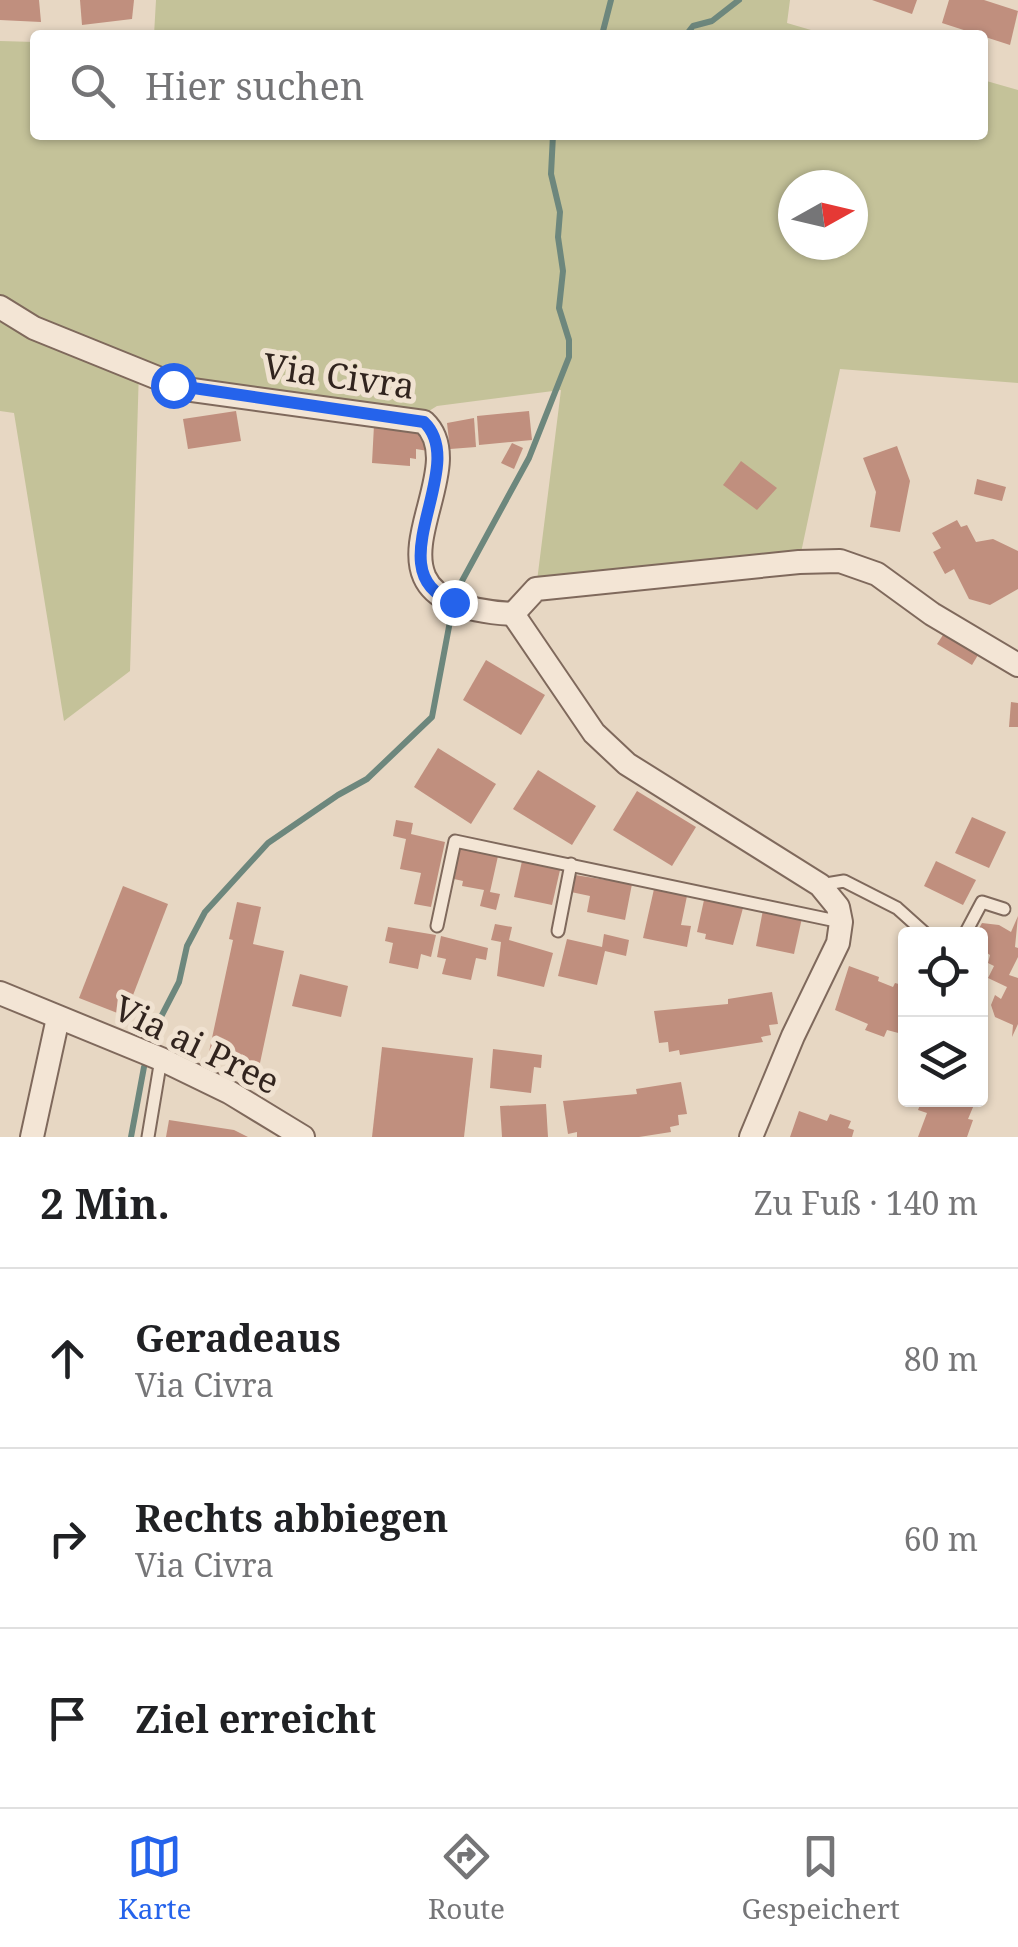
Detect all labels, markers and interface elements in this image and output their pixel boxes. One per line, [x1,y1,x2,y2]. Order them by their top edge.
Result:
search box [30,30,988,140]
icon: search [65,58,120,113]
text: Hier suchen [145,59,364,111]
north arrow [778,170,868,260]
street label: Via Civra [260,341,418,409]
route start [151,363,197,409]
route end [432,580,478,626]
map controls [898,927,988,1107]
button: locate [898,927,988,1017]
street label: Via ai Pree [106,984,288,1104]
button: layers [898,1017,988,1107]
text: 2 Min. [40,1174,170,1231]
text: Zu Fuß · 140 m [754,1181,978,1224]
text: Geradeaus [135,1311,341,1363]
icon: ahead [40,1331,95,1386]
text: 80 m [904,1337,978,1380]
text: Via Civra [135,1363,274,1406]
text: Rechts abbiegen [135,1491,448,1543]
icon: right [40,1511,95,1566]
text: 60 m [904,1517,978,1560]
text: Via Civra [135,1543,274,1586]
icon: arrive [40,1691,95,1746]
text: Ziel erreicht [135,1692,376,1744]
tab: Karte [118,1829,192,1927]
tab: Route [428,1829,505,1927]
tab: Gespeichert [741,1829,900,1927]

